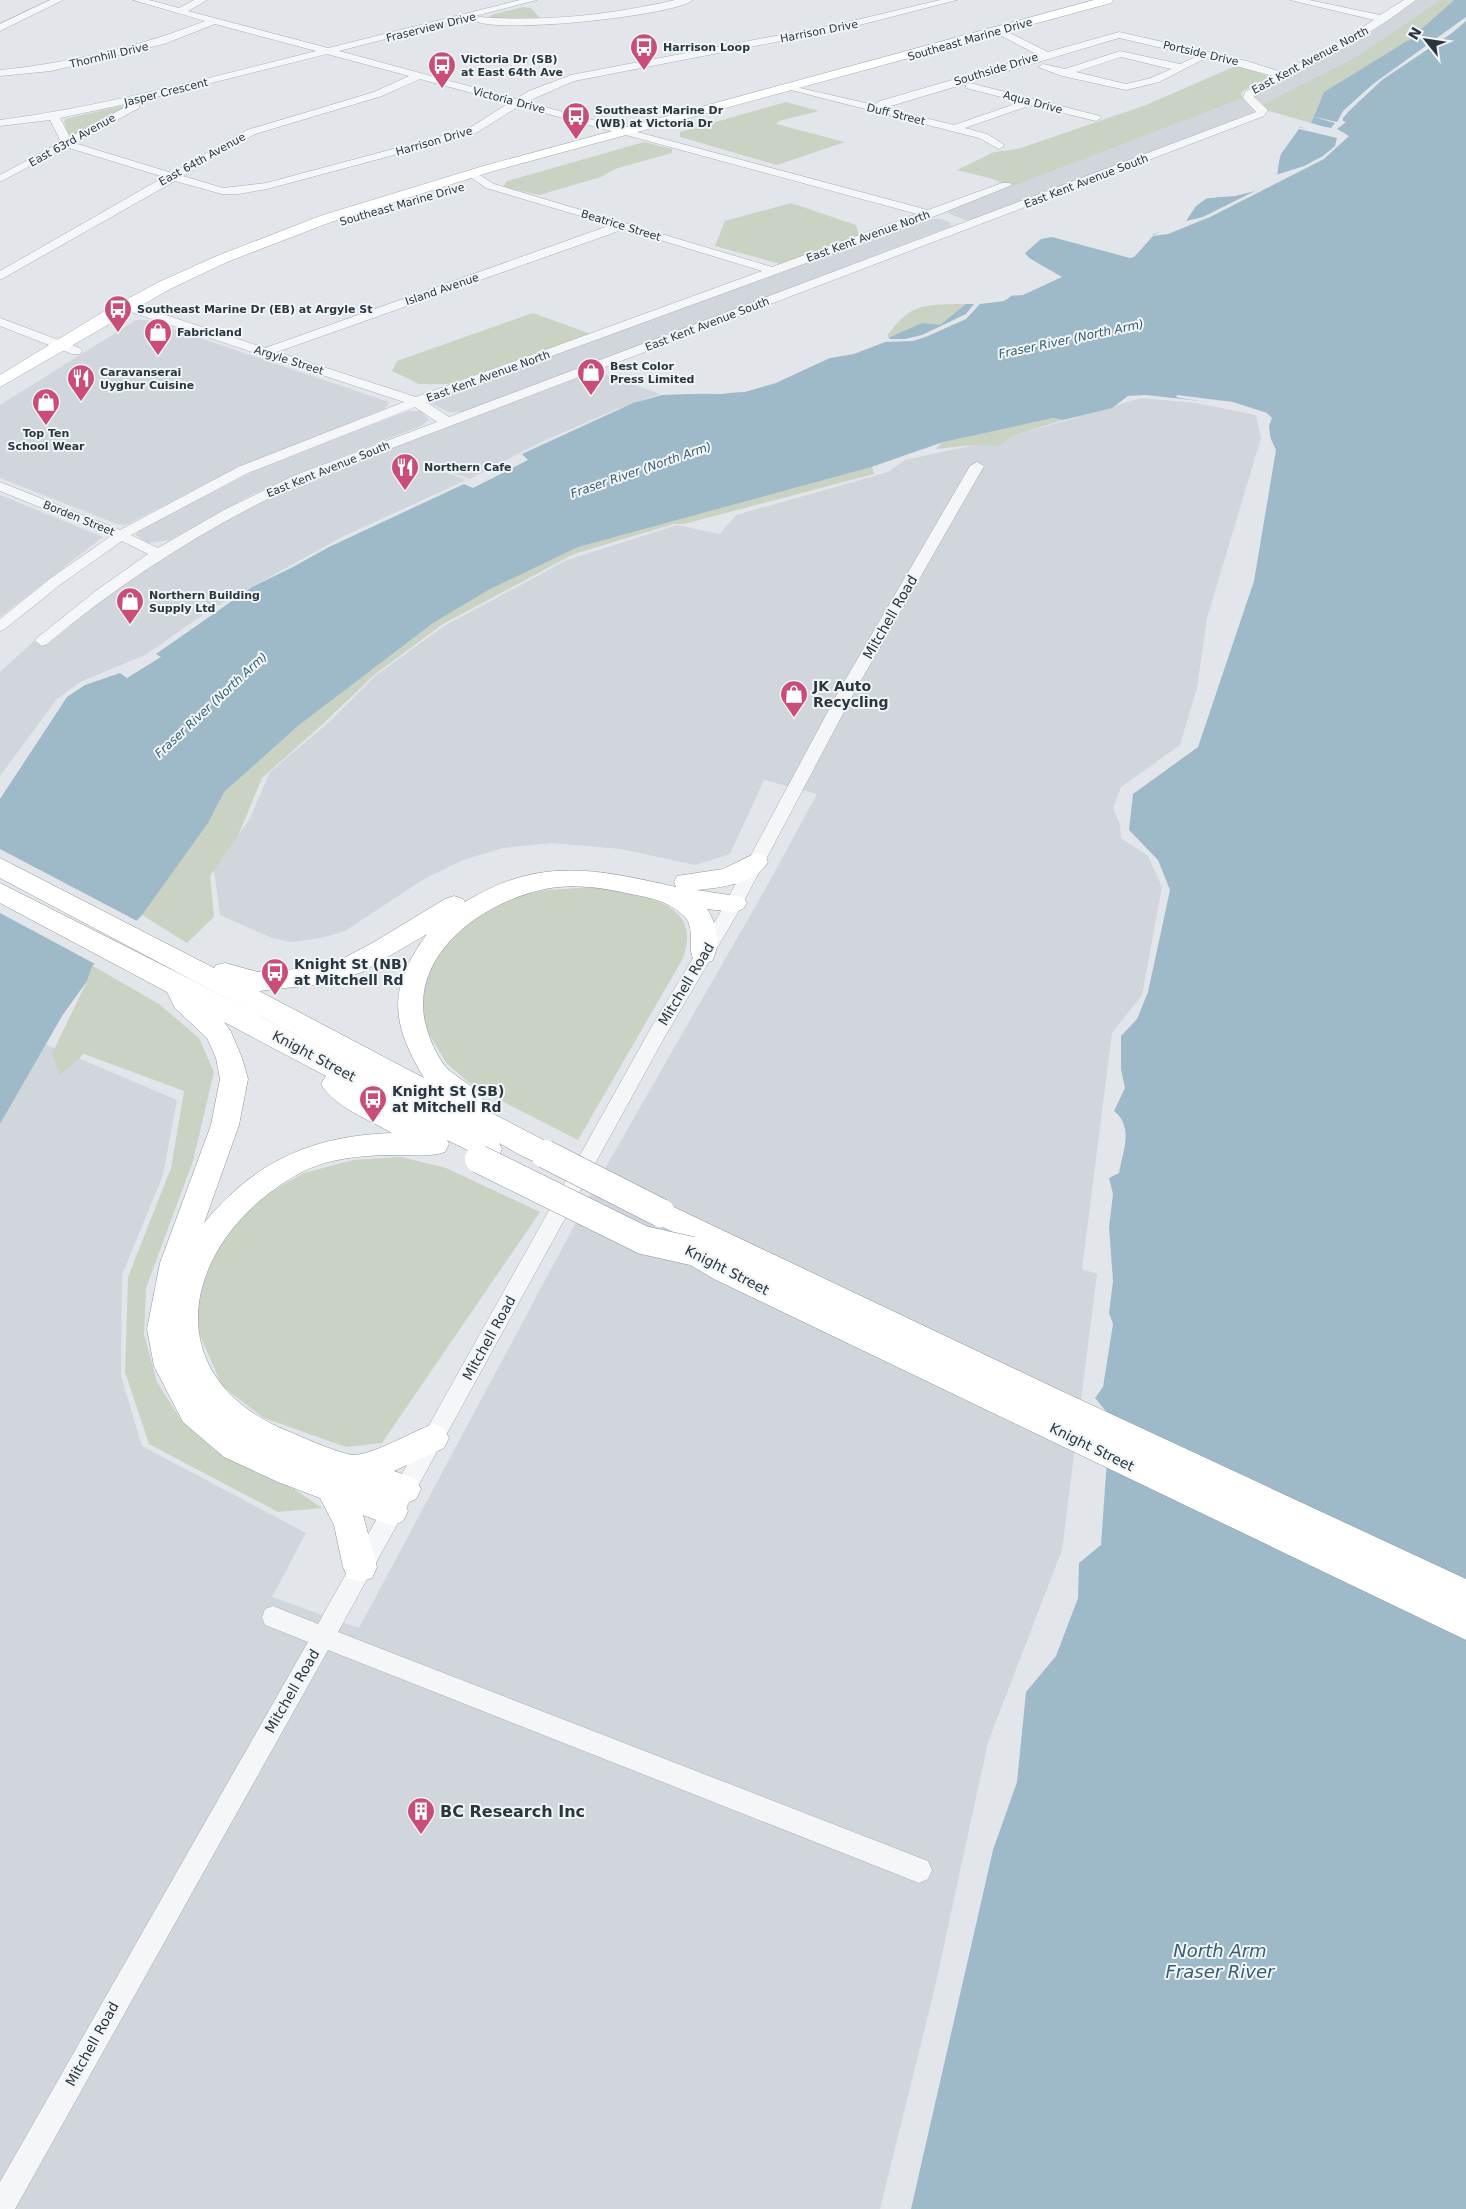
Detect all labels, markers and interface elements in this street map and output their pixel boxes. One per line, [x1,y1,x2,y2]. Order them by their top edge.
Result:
street label: Fraserview Drive [385,10,478,45]
street label: Southeast Marine Drive [906,15,1034,64]
north arrow [1401,15,1451,65]
street label: Harrison Drive [779,18,859,45]
street label: East Kent Avenue North [1250,24,1371,97]
text: N [1405,24,1425,43]
bus stop icon: Harrison Loop [629,32,659,71]
street label: Portside Drive [1162,38,1240,69]
street label: Thornhill Drive [67,40,150,71]
place label: Harrison Loop [663,41,750,54]
bus stop icon: Victoria Dr (SB) at East 64th Ave [427,50,457,89]
street label: Southside Drive [952,50,1040,88]
place label: Victoria Dr (SB) at East 64th Ave [461,53,563,79]
street label: Jasper Crescent [122,76,210,109]
street label: Victoria Drive [471,85,547,116]
street label: Aqua Drive [1002,88,1064,117]
bus stop icon: Southeast Marine Dr (WB) at Victoria Dr [561,101,591,140]
street label: Duff Street [865,101,927,128]
place label: Southeast Marine Dr (WB) at Victoria Dr [595,104,724,130]
street label: East 63rd Avenue [27,111,118,170]
street label: Harrison Drive [394,124,474,159]
street label: East 64th Avenue [157,130,248,189]
street label: East Kent Avenue South [1022,152,1150,211]
street label: Southeast Marine Drive [338,180,466,229]
street label: Beatrice Street [579,207,663,244]
street label: East Kent Avenue North [805,208,932,265]
street label: Island Avenue [404,271,481,308]
bus stop icon: Southeast Marine Dr (EB) at Argyle St [103,294,133,333]
street label: East Kent Avenue South [643,295,771,354]
place label: Southeast Marine Dr (EB) at Argyle St [137,303,373,316]
shop icon: Fabricland [143,317,173,356]
water label: Fraser River (North Arm) [997,317,1145,361]
place label: Fabricland [177,326,242,339]
street label: Argyle Street [253,343,326,378]
street label: East Kent Avenue North [425,348,552,405]
shop icon: Best Color Press Limited [576,357,606,396]
place label: Best Color Press Limited [610,360,694,386]
restaurant icon: Caravanserai Uyghur Cuisine [66,363,96,402]
place label: Caravanserai Uyghur Cuisine [100,366,194,392]
shop icon: Top Ten School Wear [31,387,61,426]
place label: Top Ten School Wear [7,427,85,453]
street label: East Kent Avenue South [265,439,392,500]
water label: Fraser River (North Arm) [569,439,713,501]
restaurant icon: Northern Cafe [390,452,420,491]
place label: Northern Cafe [424,461,512,474]
street label: Borden Street [41,498,117,539]
street label: Mitchell Road [860,572,920,662]
shop icon: Northern Building Supply Ltd [115,586,145,625]
place label: Northern Building Supply Ltd [149,589,260,615]
water label: Fraser River (North Arm) [152,649,270,761]
place label: JK Auto Recycling [812,678,889,710]
shop icon: JK Auto Recycling [779,679,809,718]
street label: Mitchell Road [655,940,717,1028]
place label: Knight St (NB) at Mitchell Rd [294,956,408,988]
bus stop icon: Knight St (NB) at Mitchell Rd [260,957,290,996]
street label: Knight Street [270,1027,359,1085]
place label: Knight St (SB) at Mitchell Rd [392,1083,504,1115]
bus stop icon: Knight St (SB) at Mitchell Rd [358,1084,388,1123]
street label: Knight Street [682,1242,772,1298]
street label: Mitchell Road [459,1293,519,1383]
street label: Knight Street [1047,1420,1137,1475]
street label: Mitchell Road [262,1646,322,1736]
building icon: BC Research Inc [406,1796,436,1835]
place label: BC Research Inc [440,1802,585,1821]
water label: North Arm Fraser River [1166,1940,1276,1982]
street label: Mitchell Road [62,1999,122,2089]

